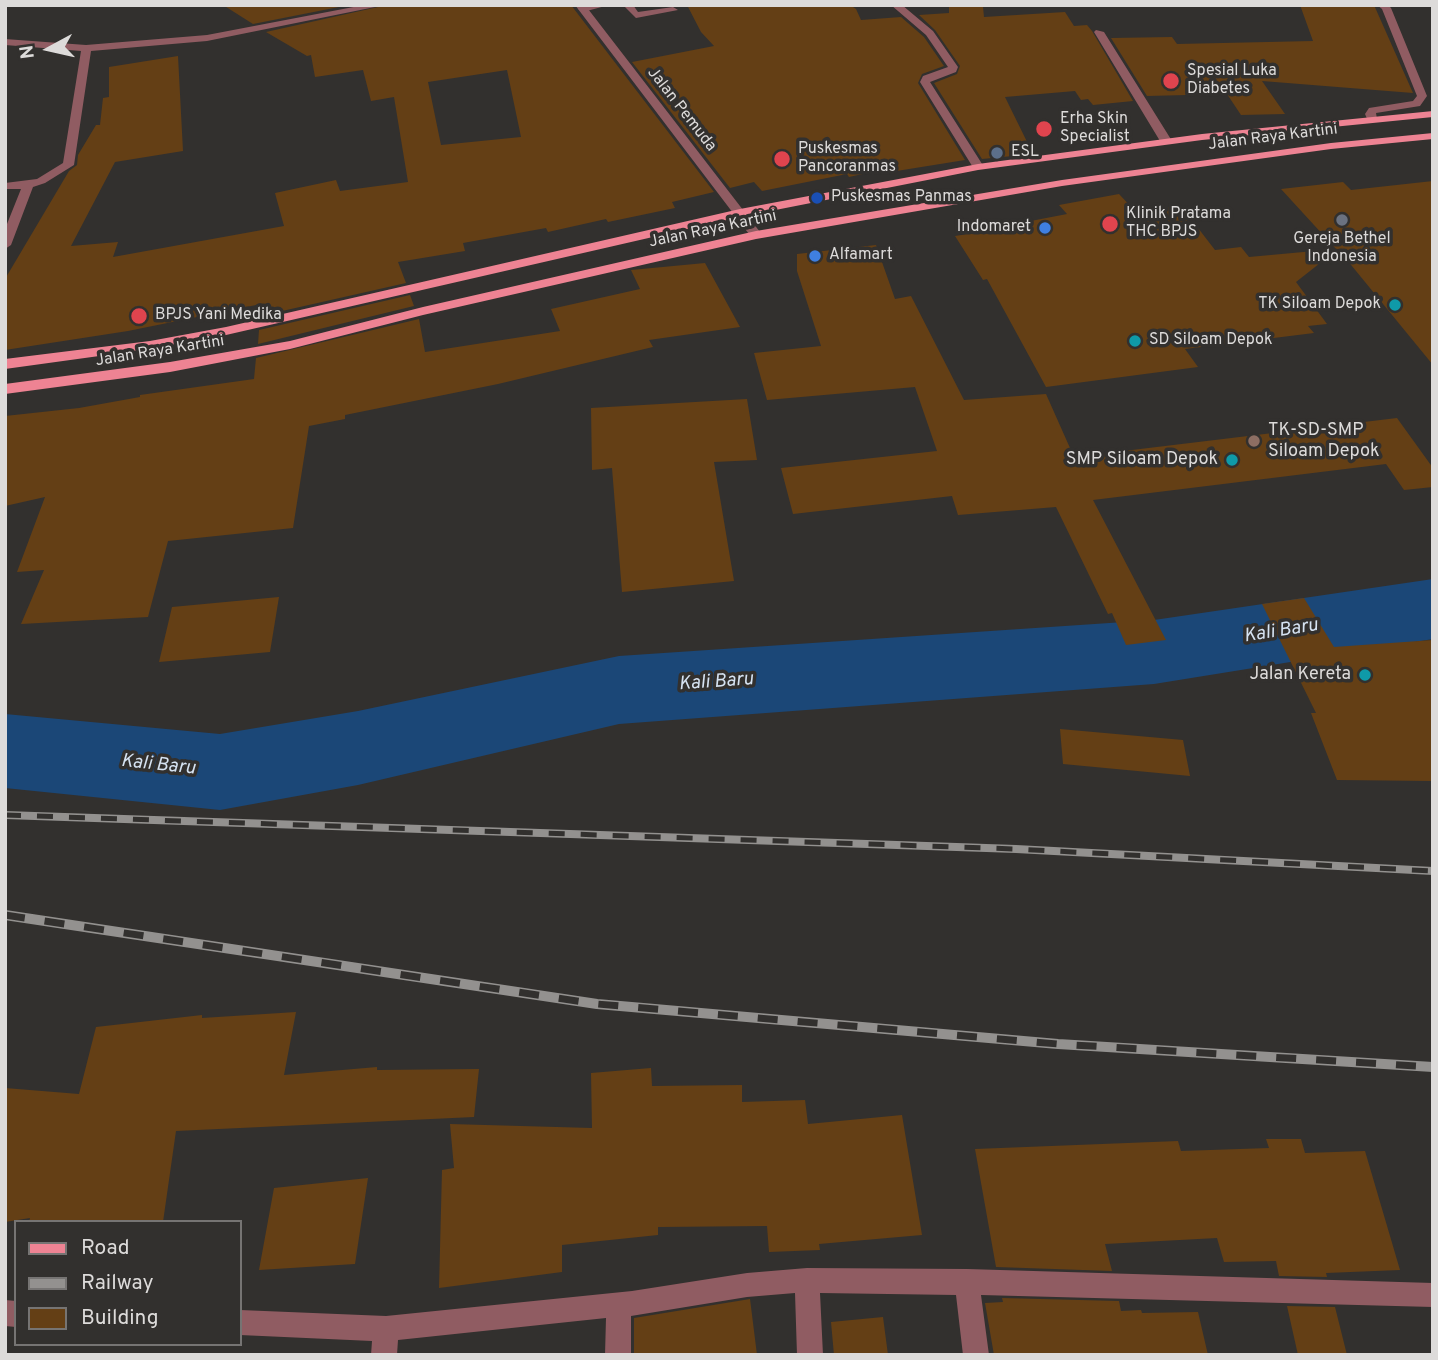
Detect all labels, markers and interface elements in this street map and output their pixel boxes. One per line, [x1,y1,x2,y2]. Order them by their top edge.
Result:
north arrow [14,14,84,84]
text: N [15,43,41,60]
place label: Spesial Luka Diabetes [1187,62,1277,100]
street label: Jalan Pemuda [642,64,720,156]
marker: Spesial Luka Diabetes [1161,71,1181,91]
place label: Erha Skin Specialist [1060,110,1130,148]
marker: Erha Skin Specialist [1034,119,1054,139]
street label: Jalan Raya Kartini [1207,121,1339,155]
place label: Puskesmas Pancoranmas [798,140,896,178]
place label: ESL [1011,143,1039,163]
marker: ESL [989,145,1005,161]
marker: Puskesmas Pancoranmas [772,149,792,169]
place label: Puskesmas Panmas [831,188,972,208]
marker: Puskesmas Panmas [809,190,825,206]
place label: Klinik Pratama THC BPJS [1126,205,1231,243]
street label: Jalan Raya Kartini [647,207,779,253]
marker: Gereja Bethel Indonesia [1334,212,1350,228]
marker: Klinik Pratama THC BPJS [1100,214,1120,234]
place label: Indomaret [957,218,1031,238]
marker: Indomaret [1037,220,1053,236]
place label: Gereja Bethel Indonesia [1293,230,1391,268]
place label: Alfamart [829,246,893,266]
marker: Alfamart [807,248,823,264]
place label: TK Siloam Depok [1258,295,1381,315]
marker: TK Siloam Depok [1387,297,1403,313]
marker: BPJS Yani Medika [129,306,149,326]
place label: BPJS Yani Medika [155,306,282,326]
place label: SD Siloam Depok [1149,331,1272,351]
street label: Jalan Raya Kartini [94,332,226,372]
marker: SD Siloam Depok [1127,333,1143,349]
place label: TK-SD-SMP Siloam Depok [1268,420,1380,462]
marker: TK-SD-SMP Siloam Depok [1246,433,1262,449]
place label: SMP Siloam Depok [1066,449,1218,471]
marker: SMP Siloam Depok [1224,452,1240,468]
water label: Kali Baru [1242,615,1320,649]
place label: Jalan Kereta [1249,664,1351,686]
marker: Jalan Kereta [1357,667,1373,683]
water label: Kali Baru [678,669,754,697]
water label: Kali Baru [120,751,196,781]
legend [14,1220,242,1346]
text: Road [81,1235,130,1262]
text: Railway [81,1270,154,1297]
text: Building [81,1305,159,1332]

